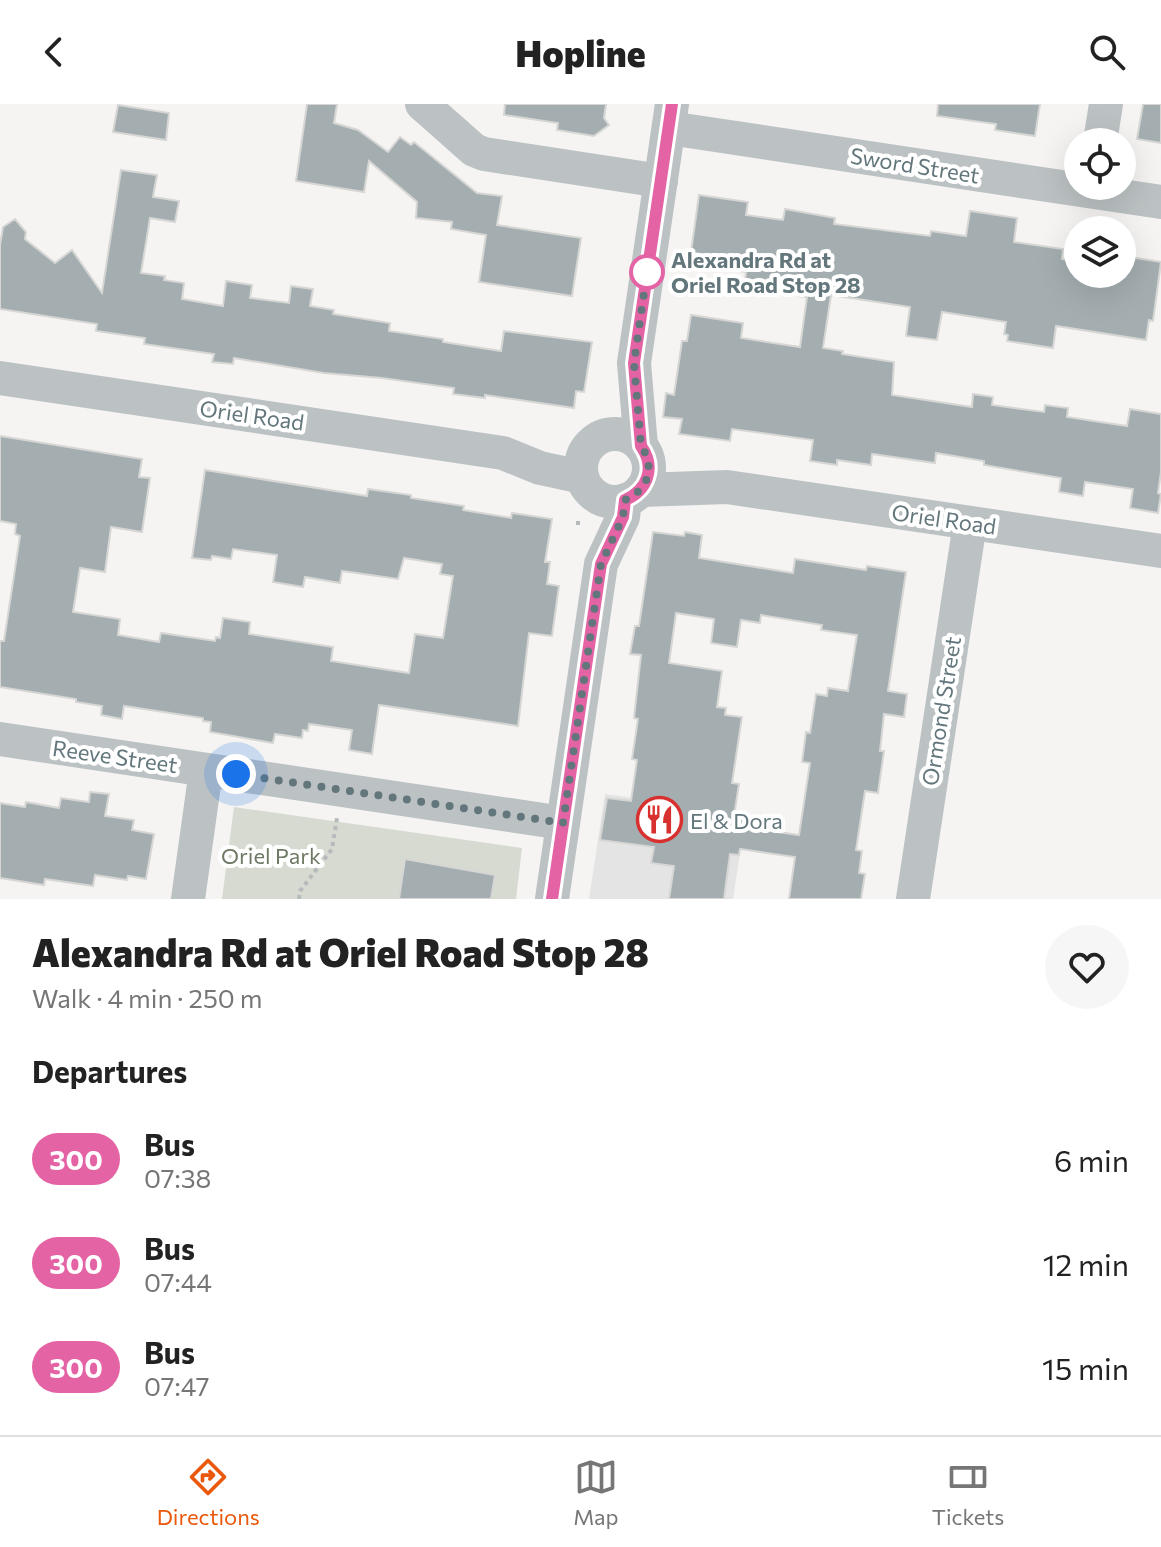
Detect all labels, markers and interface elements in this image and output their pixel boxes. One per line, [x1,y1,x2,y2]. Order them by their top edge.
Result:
icon: back [32,30,76,74]
text: Hopline [515,30,646,74]
icon: search [1085,30,1129,74]
map controls [1064,128,1136,288]
button: locate [1064,128,1136,200]
street label: Sword Street [849,141,981,189]
button: layers [1064,216,1136,288]
place label: Alexandra Rd at Oriel Road Stop 28 [671,246,861,298]
marker: Alexandra Rd at Oriel Road Stop 28 [630,255,664,289]
street label: Oriel Road [198,394,306,436]
street label: Oriel Road [890,498,998,540]
street label: Ormond Street [916,634,966,788]
street label: Reeve Street [51,734,179,778]
your location [216,754,256,794]
restaurant icon: El & Dora [635,796,683,844]
place label: El & Dora [690,807,783,834]
park label: Oriel Park [221,842,321,869]
button: heart [1045,925,1129,1009]
text: Alexandra Rd at Oriel Road Stop 28 [32,928,649,975]
text: Walk · 4 min · 250 m [32,982,262,1013]
text: Departures [32,1052,187,1089]
text: Bus [144,1125,195,1162]
text: 6 min [1054,1141,1129,1178]
text: 300 [49,1142,103,1176]
text: 07:38 [144,1162,211,1193]
text: Bus [144,1229,195,1266]
text: 12 min [1043,1245,1129,1282]
text: 300 [49,1246,103,1280]
text: 07:44 [144,1266,212,1297]
text: Bus [144,1333,195,1370]
text: 15 min [1042,1349,1129,1386]
text: 300 [49,1350,103,1384]
text: 07:47 [144,1370,210,1401]
tab: Directions [157,1455,260,1530]
tab: Map [573,1455,619,1530]
tab: Tickets [932,1455,1004,1530]

